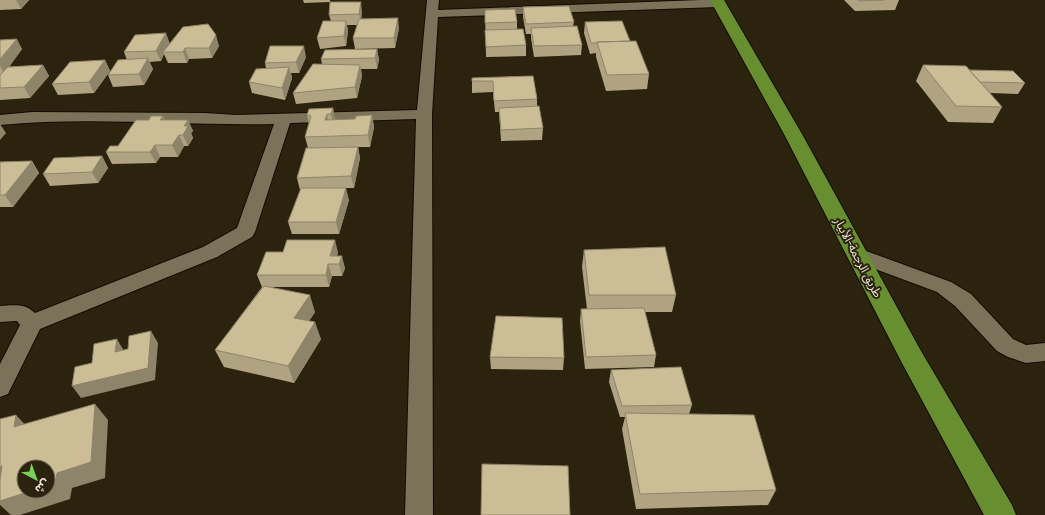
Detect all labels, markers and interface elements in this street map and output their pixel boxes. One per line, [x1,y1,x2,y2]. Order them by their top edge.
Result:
street label: طريق الرجمة-الأبيار [830,214,886,300]
north arrow [16,459,56,499]
text: ش [32,476,53,497]

